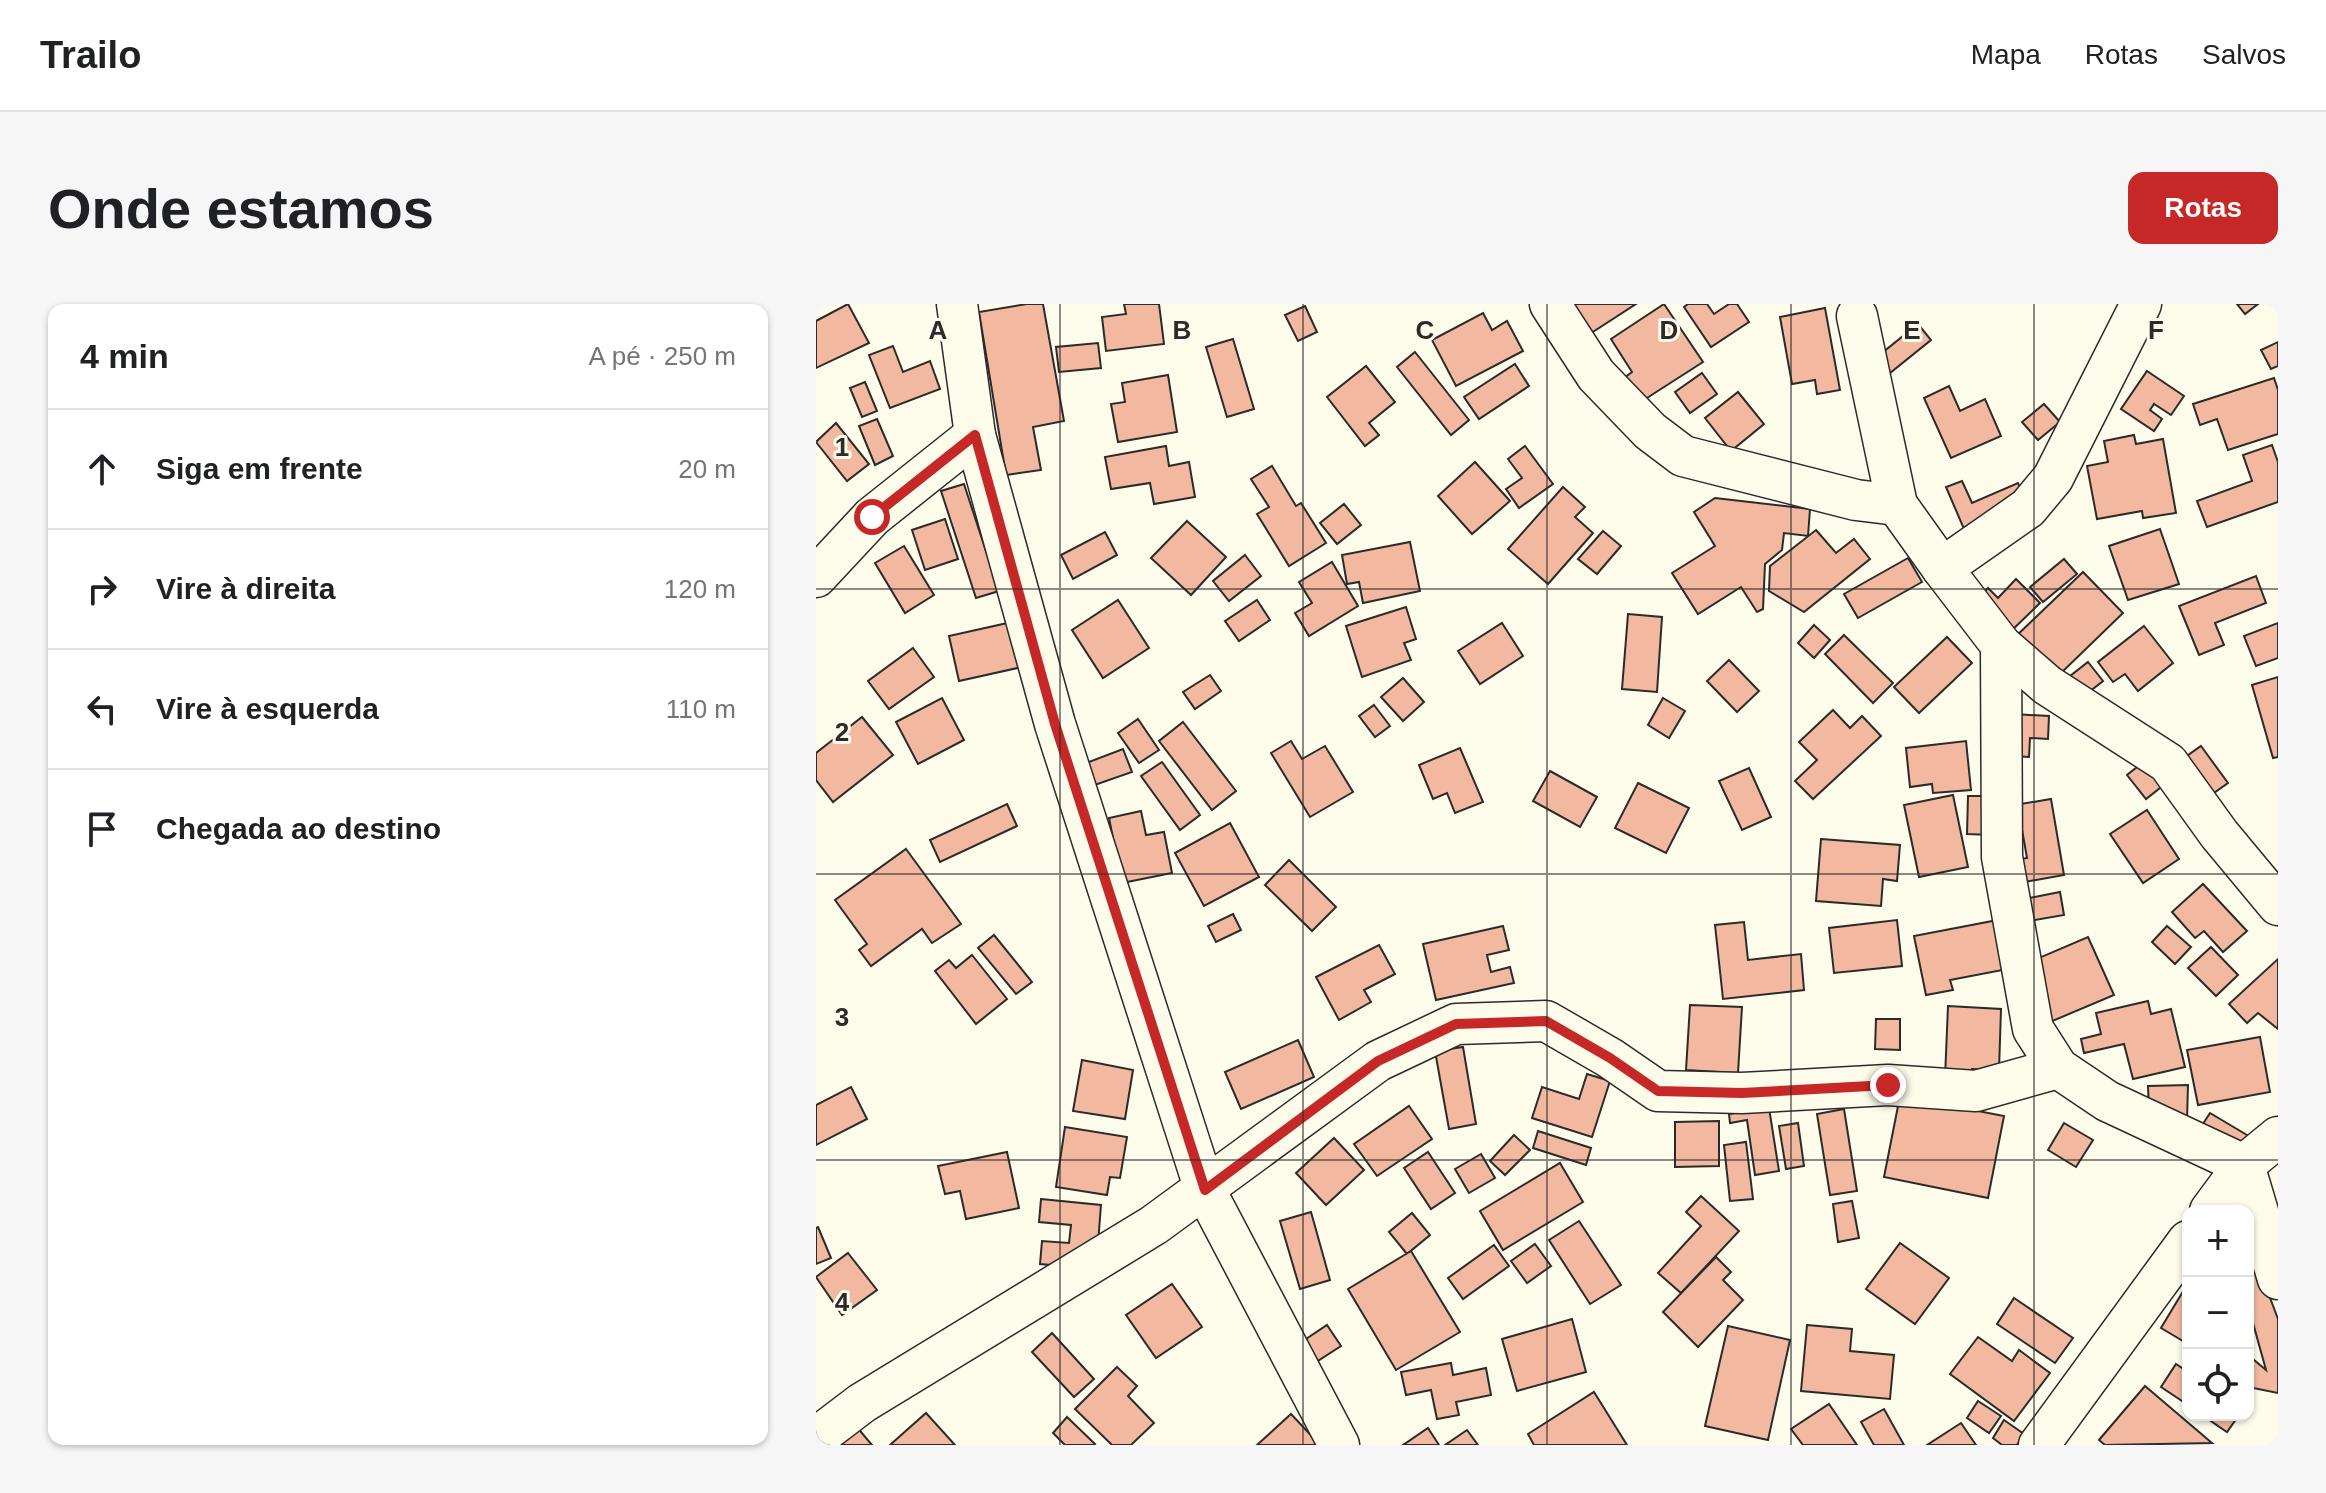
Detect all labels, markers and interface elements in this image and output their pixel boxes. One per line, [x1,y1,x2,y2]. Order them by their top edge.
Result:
text: Trailo [40,34,141,76]
text: Mapa [1971,39,2041,70]
text: Rotas [2085,39,2158,70]
text: Salvos [2202,39,2286,70]
button: Rotas [2128,172,2278,244]
text: Onde estamos [48,177,434,240]
text: A [929,315,948,345]
text: B [1173,315,1191,345]
text: C [1416,315,1435,345]
text: D [1660,315,1678,345]
text: E [1903,315,1921,345]
text: F [2148,315,2164,345]
text: 4 min [80,337,169,375]
text: A pé · 250 m [589,341,736,371]
text: 1 [835,432,849,462]
icon: ahead [80,447,124,491]
text: Siga em frente [156,452,363,485]
text: 20 m [678,454,736,484]
route start [854,499,890,535]
icon: right [80,567,124,611]
text: Vire à direita [156,572,336,605]
text: 120 m [664,574,736,604]
icon: left [80,687,124,731]
text: Vire à esquerda [156,692,379,725]
text: 110 m [666,694,736,724]
text: 2 [835,717,849,747]
icon: arrive [80,807,124,851]
text: Chegada ao destino [156,812,441,845]
text: 3 [835,1002,849,1032]
route end [1870,1067,1906,1103]
map controls [2182,1205,2254,1421]
button: + [2182,1205,2254,1277]
button: − [2182,1277,2254,1349]
text: 4 [835,1287,850,1317]
button: locate [2182,1349,2254,1421]

